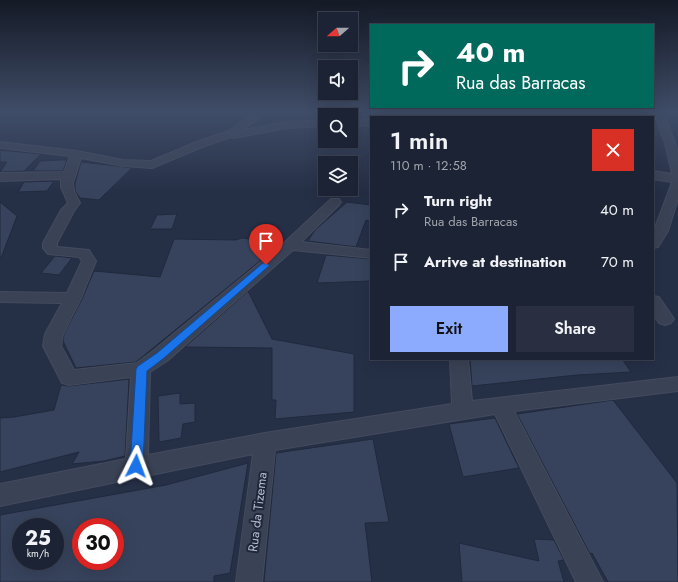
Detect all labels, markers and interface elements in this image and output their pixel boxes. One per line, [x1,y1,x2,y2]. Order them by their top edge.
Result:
north arrow [318,12,358,52]
map controls [318,12,358,196]
text: 40 m [456,32,525,73]
icon: right [390,40,442,92]
button: sound [318,60,358,100]
text: Rua das Barracas [456,70,585,96]
button: search [318,108,358,148]
text: 1 min [390,123,448,158]
button: close [592,129,634,171]
button: layers [318,156,358,196]
text: 110 m · 12:58 [390,156,467,175]
text: Turn right [424,190,492,212]
icon: right [390,199,412,221]
text: 40 m [600,199,634,221]
text: Rua das Barracas [424,212,517,231]
pin [249,224,283,265]
icon: arrive [255,230,277,252]
icon: arrive [390,251,412,273]
text: Arrive at destination [424,251,566,273]
text: 70 m [601,251,634,273]
button: Exit [390,306,508,352]
button: Share [516,306,634,352]
position arrow [115,445,157,487]
street label: Rua da Tizema [243,471,272,553]
speed limit sign: 30 [72,518,124,570]
text: 25 [25,524,51,553]
text: km/h [27,546,49,561]

